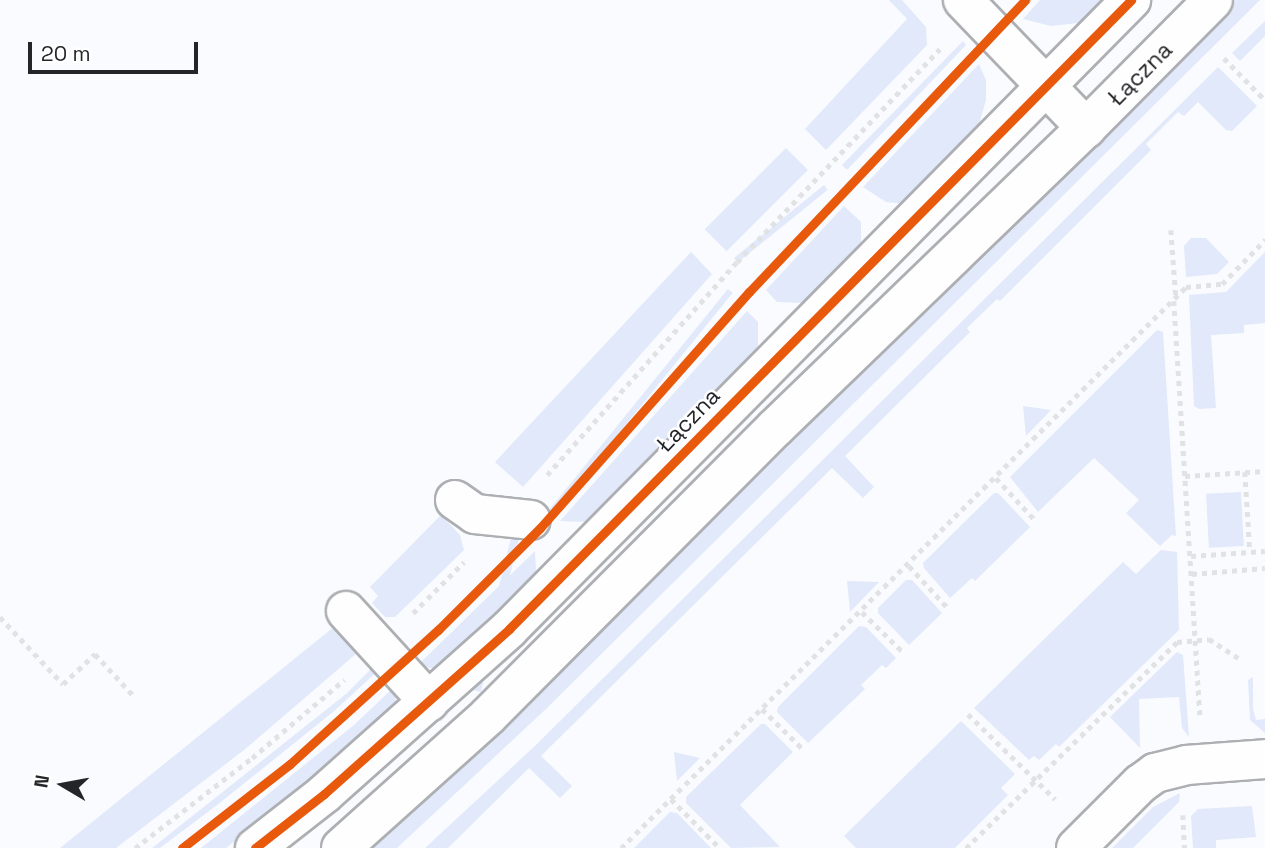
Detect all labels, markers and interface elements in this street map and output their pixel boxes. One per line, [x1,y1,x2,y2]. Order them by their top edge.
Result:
scale bar [32,28,201,72]
street label: Łączna [1102,36,1178,112]
text: 20 m [41,40,91,67]
street label: Łączna [651,382,725,458]
north arrow [28,750,98,820]
text: N [28,773,55,790]

